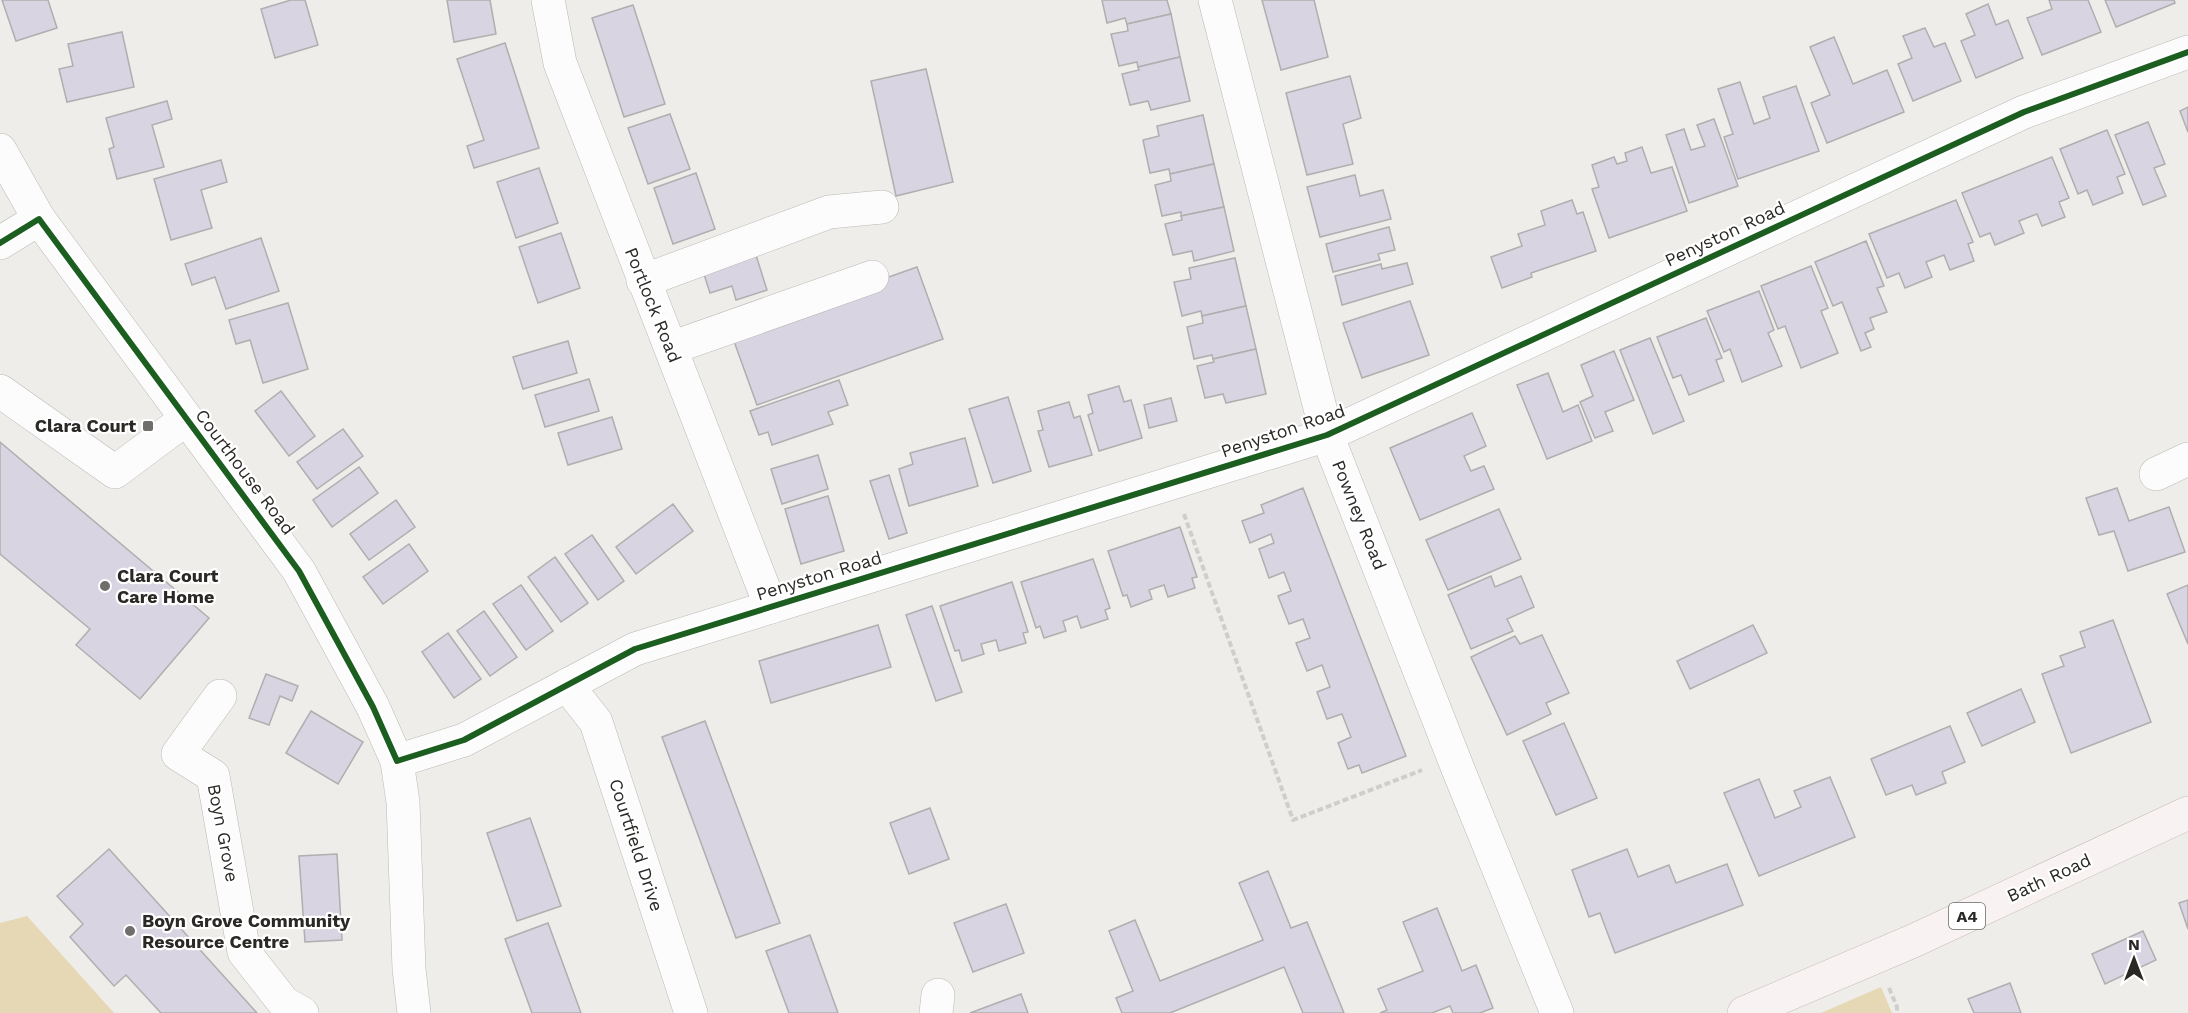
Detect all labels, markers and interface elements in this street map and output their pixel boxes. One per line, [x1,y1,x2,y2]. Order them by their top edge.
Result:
street label: Penyston Road [1661,197,1788,271]
street label: Portlock Road [621,244,686,365]
street label: Penyston Road [1218,399,1348,462]
street label: Courthouse Road [191,405,299,539]
place label: Clara Court [35,415,136,436]
marker: Clara Court [141,419,155,433]
street label: Powney Road [1328,457,1391,573]
street label: Penyston Road [754,546,884,605]
place label: Clara Court Care Home [117,565,218,607]
marker: Clara Court Care Home [98,579,112,593]
street label: Courtfield Drive [605,776,668,914]
street label: Boyn Grove [204,782,243,884]
street label: Bath Road [2003,849,2094,906]
road number: A4 [1949,903,1985,929]
place label: Boyn Grove Community Resource Centre [142,910,351,952]
marker: Boyn Grove Community Resource Centre [123,924,137,938]
north arrow [2104,929,2164,989]
text: N [2128,935,2140,954]

